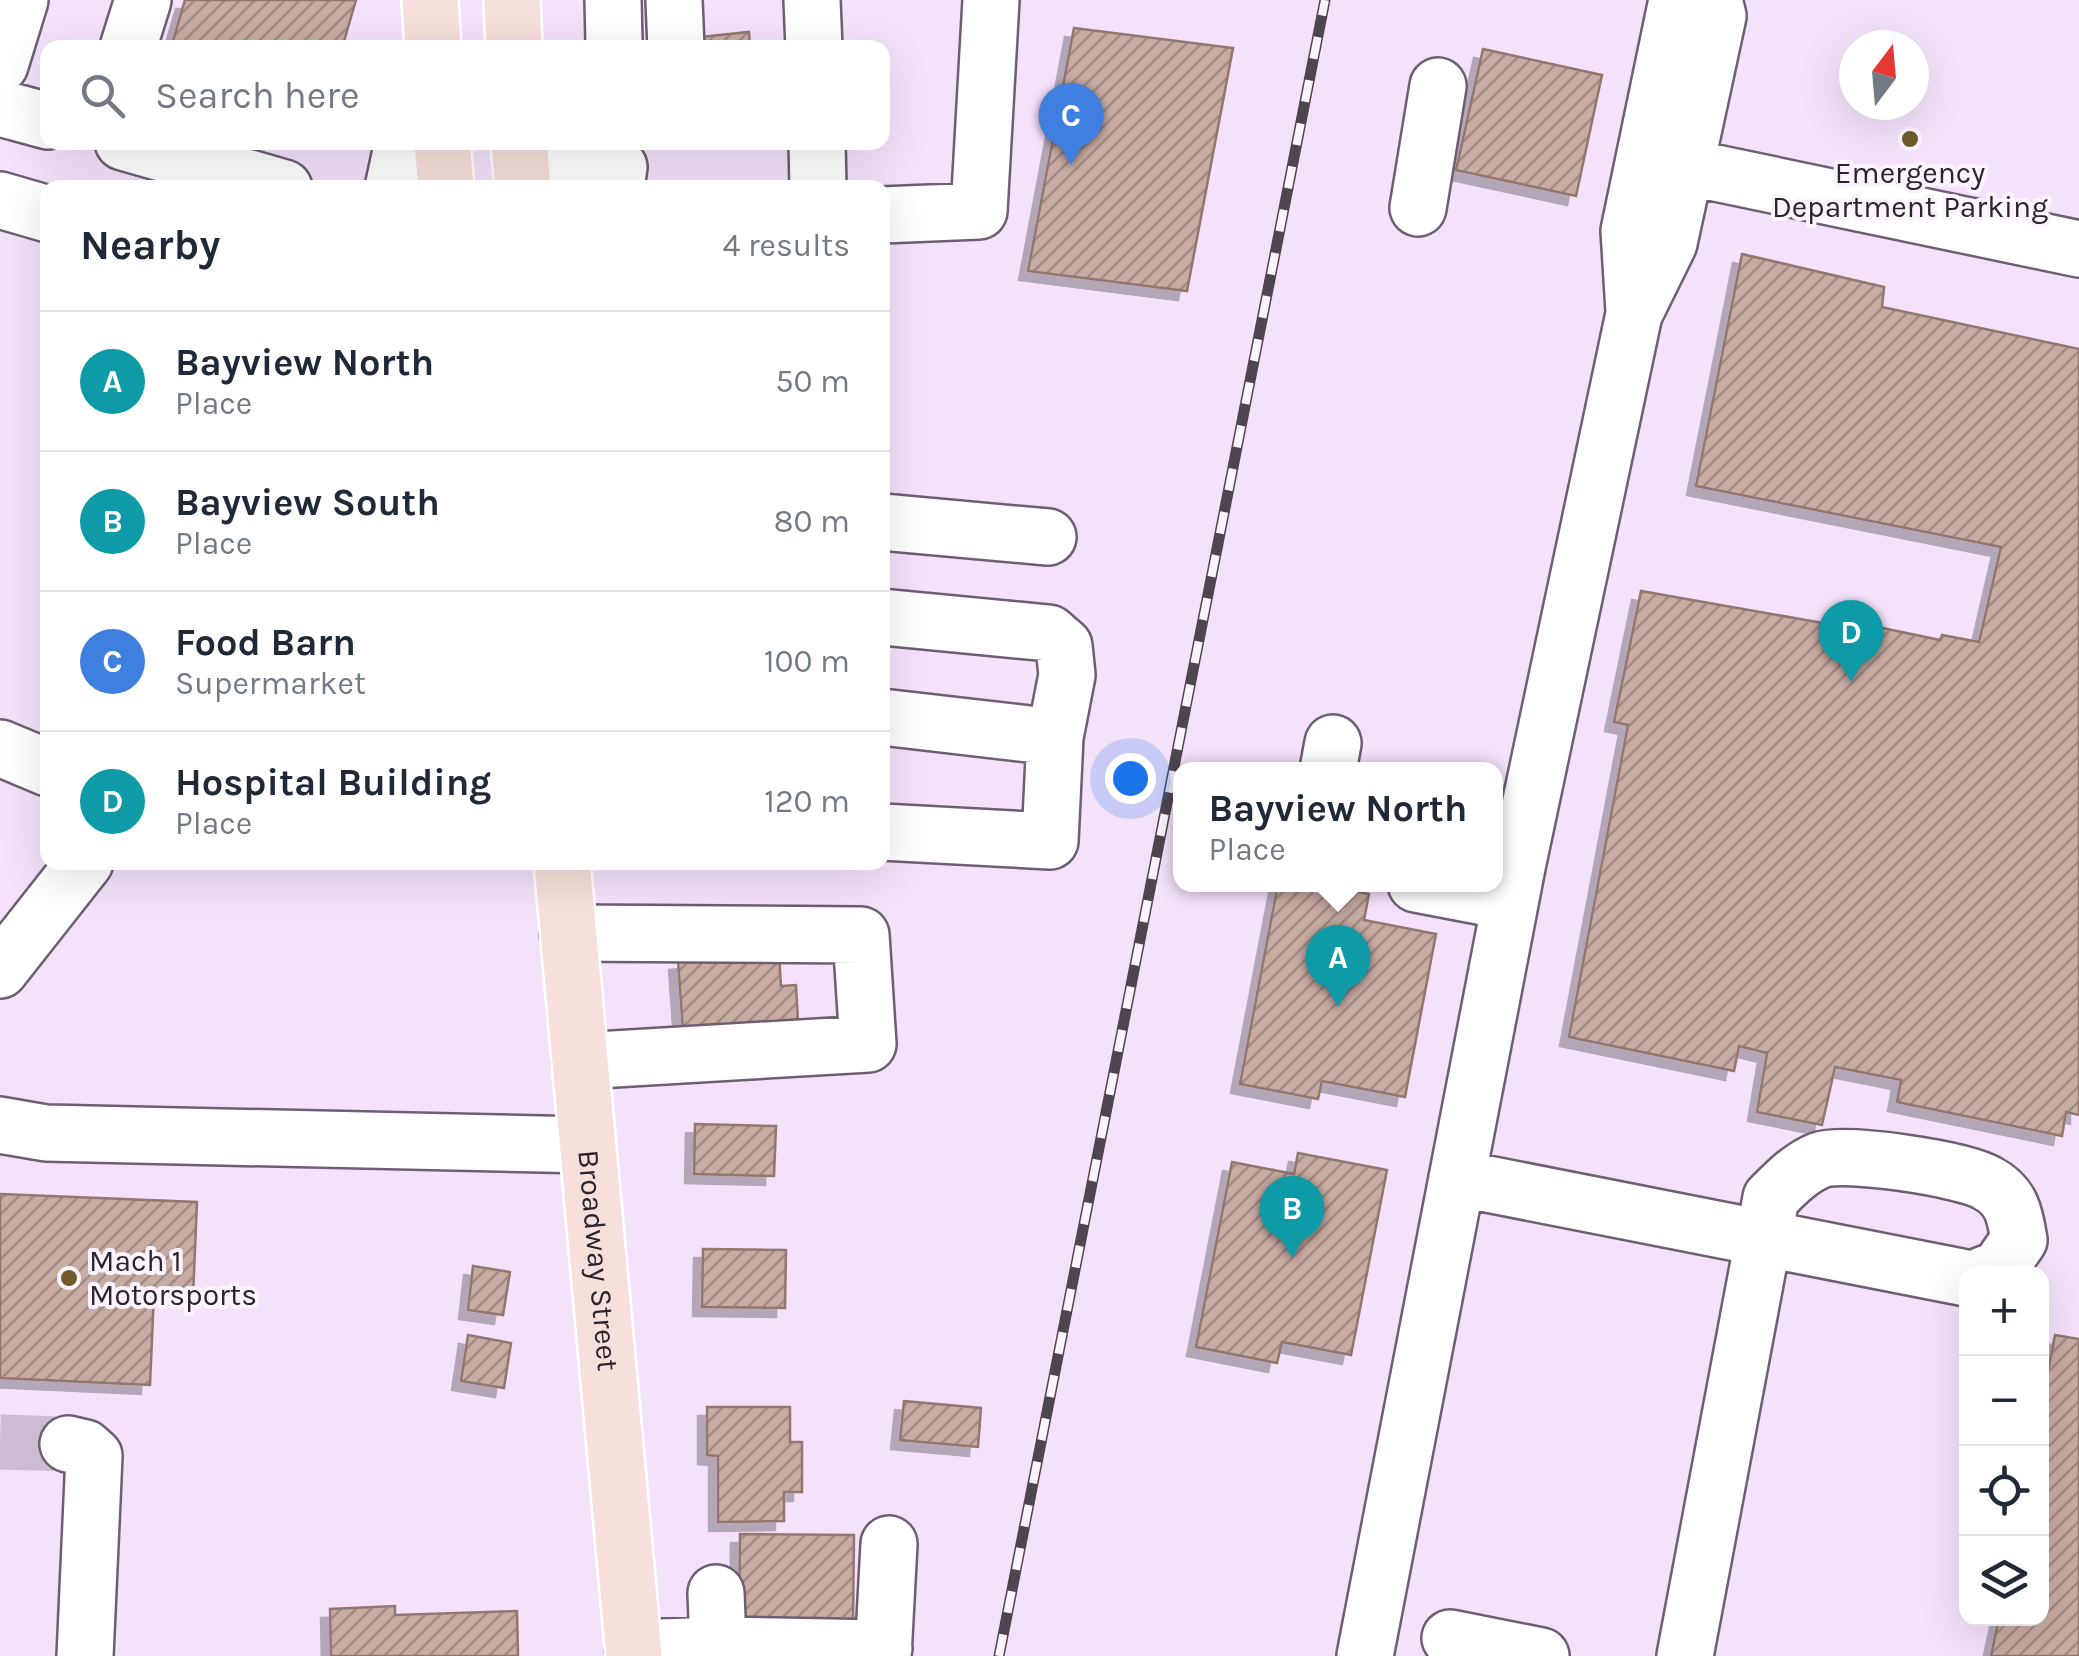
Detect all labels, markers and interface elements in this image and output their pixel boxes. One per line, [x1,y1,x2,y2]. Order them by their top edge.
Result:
north arrow [1839,30,1929,120]
search box [40,40,890,150]
icon: search [75,68,130,123]
text: Search here [155,73,359,118]
pin: C [1038,82,1104,165]
marker: Emergency Department Parking [1899,128,1921,150]
place label: Emergency Department Parking [1772,155,2048,225]
text: Nearby [80,220,220,270]
text: 4 results [723,227,850,264]
text: Bayview North [175,340,434,385]
text: A [102,363,123,400]
text: 50 m [775,363,850,400]
text: Place [175,385,252,422]
text: Bayview South [175,480,440,525]
text: B [102,503,123,540]
text: 80 m [774,503,850,540]
text: Place [175,525,252,562]
pin: D [1818,600,1884,682]
text: Food Barn [175,620,356,665]
text: C [102,643,123,680]
text: 100 m [764,643,850,680]
text: Supermarket [175,665,366,702]
your location [1105,753,1156,804]
text: Hospital Building [175,760,491,805]
popup [1173,762,1503,892]
text: D [102,783,123,820]
text: 120 m [764,783,850,820]
text: Bayview North [1208,786,1468,831]
text: Place [175,805,252,842]
text: Place [1208,831,1286,868]
pin: A [1306,924,1370,1007]
street label: Broadway Street [570,1148,626,1373]
pin: B [1260,1176,1324,1258]
place label: Mach 1 Motorsports [89,1243,257,1313]
map controls [1959,1266,2049,1626]
button: + [1959,1266,2049,1356]
marker: Mach 1 Motorsports [58,1267,80,1289]
button: − [1959,1356,2049,1446]
button: locate [1959,1446,2049,1536]
button: layers [1959,1536,2049,1626]

